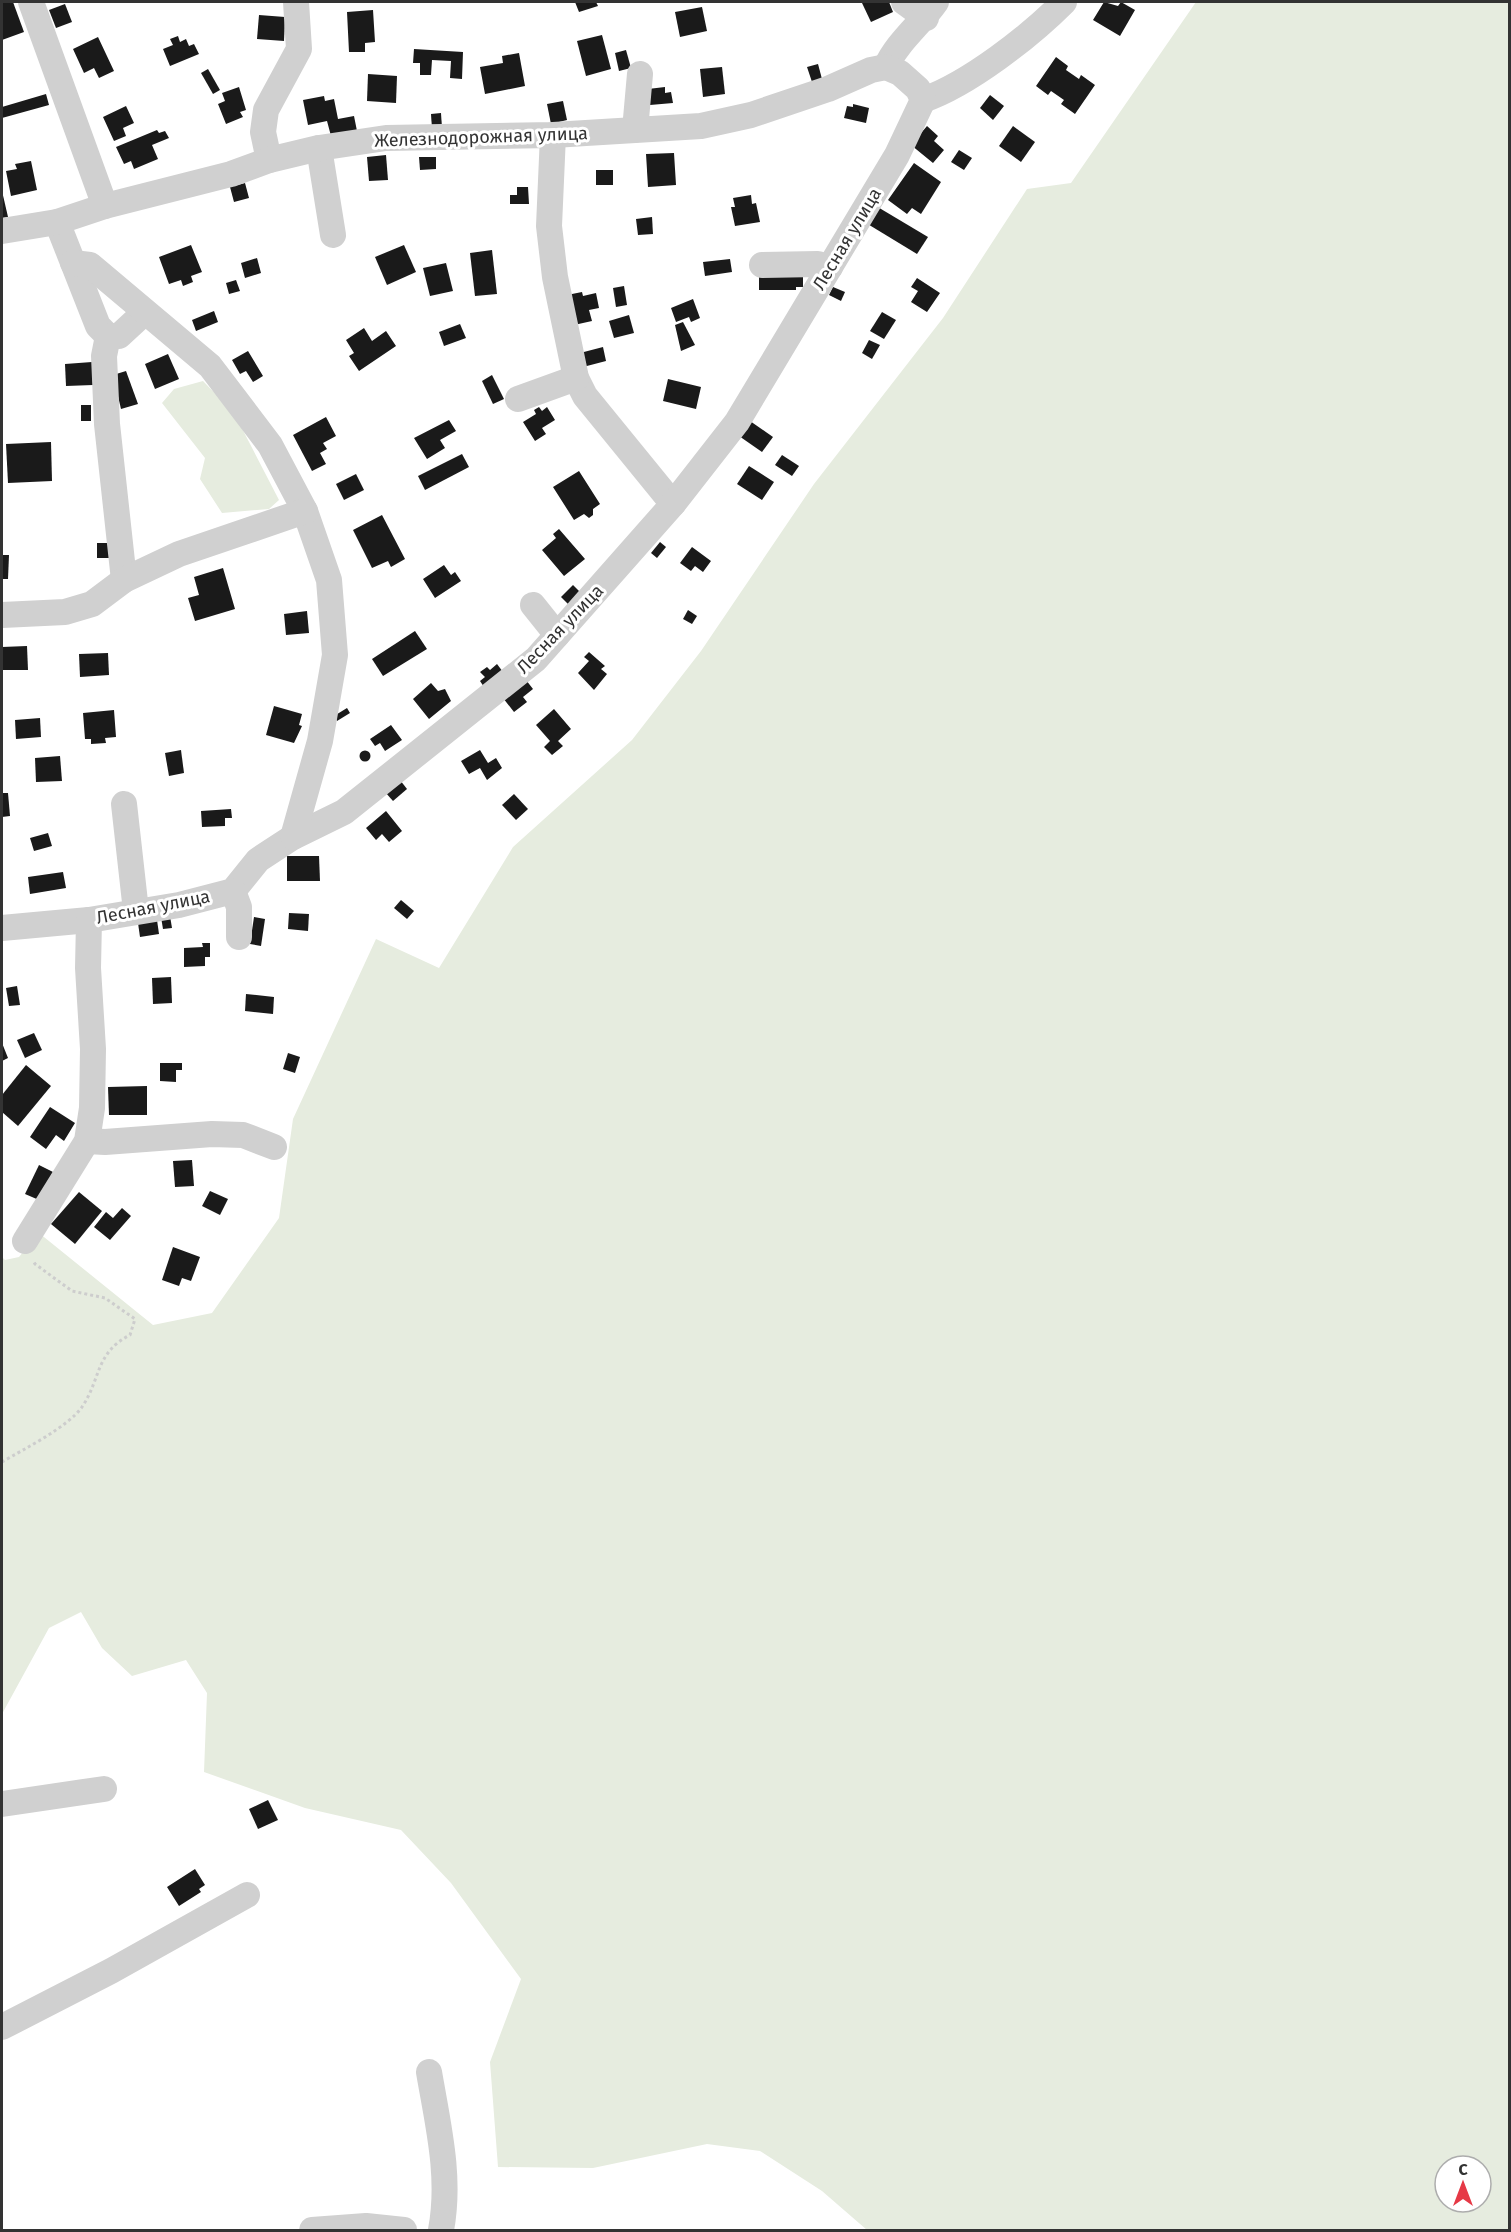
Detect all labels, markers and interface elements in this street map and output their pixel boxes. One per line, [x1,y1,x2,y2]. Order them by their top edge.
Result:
street label: Железнодорожная улица [374,122,588,152]
street label: Лесная улица [808,184,886,294]
street label: Лесная улица [512,580,608,678]
street label: Лесная улица [94,885,212,929]
north arrow [1433,2154,1493,2214]
text: С [1458,2160,1468,2179]

